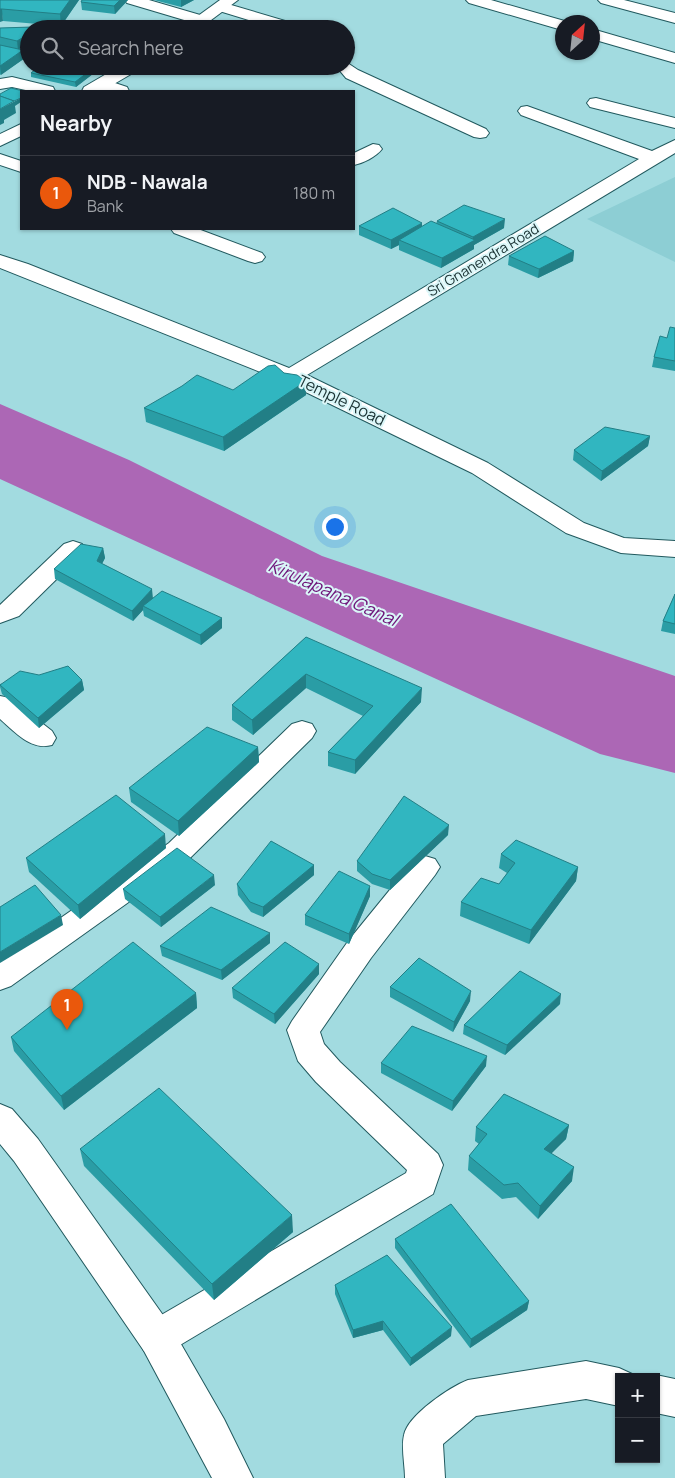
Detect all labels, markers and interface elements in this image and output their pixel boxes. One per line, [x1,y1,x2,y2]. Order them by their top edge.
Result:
north arrow [555,15,600,60]
search box [20,20,355,75]
icon: search [38,34,66,62]
text: Search here [78,35,184,61]
text: Nearby [40,109,112,137]
text: NDB - Nawala [87,169,208,195]
text: 1 [52,182,60,204]
text: 180 m [293,182,335,204]
text: Bank [87,195,123,217]
street label: Sri Gnanendra Road [423,219,542,300]
street label: Temple Road [295,369,389,431]
your location [322,514,348,540]
water label: Kirulapana Canal [265,553,404,632]
pin: 1 [51,989,83,1030]
map controls [615,1373,660,1463]
button: + [615,1373,660,1418]
button: − [615,1418,660,1463]

